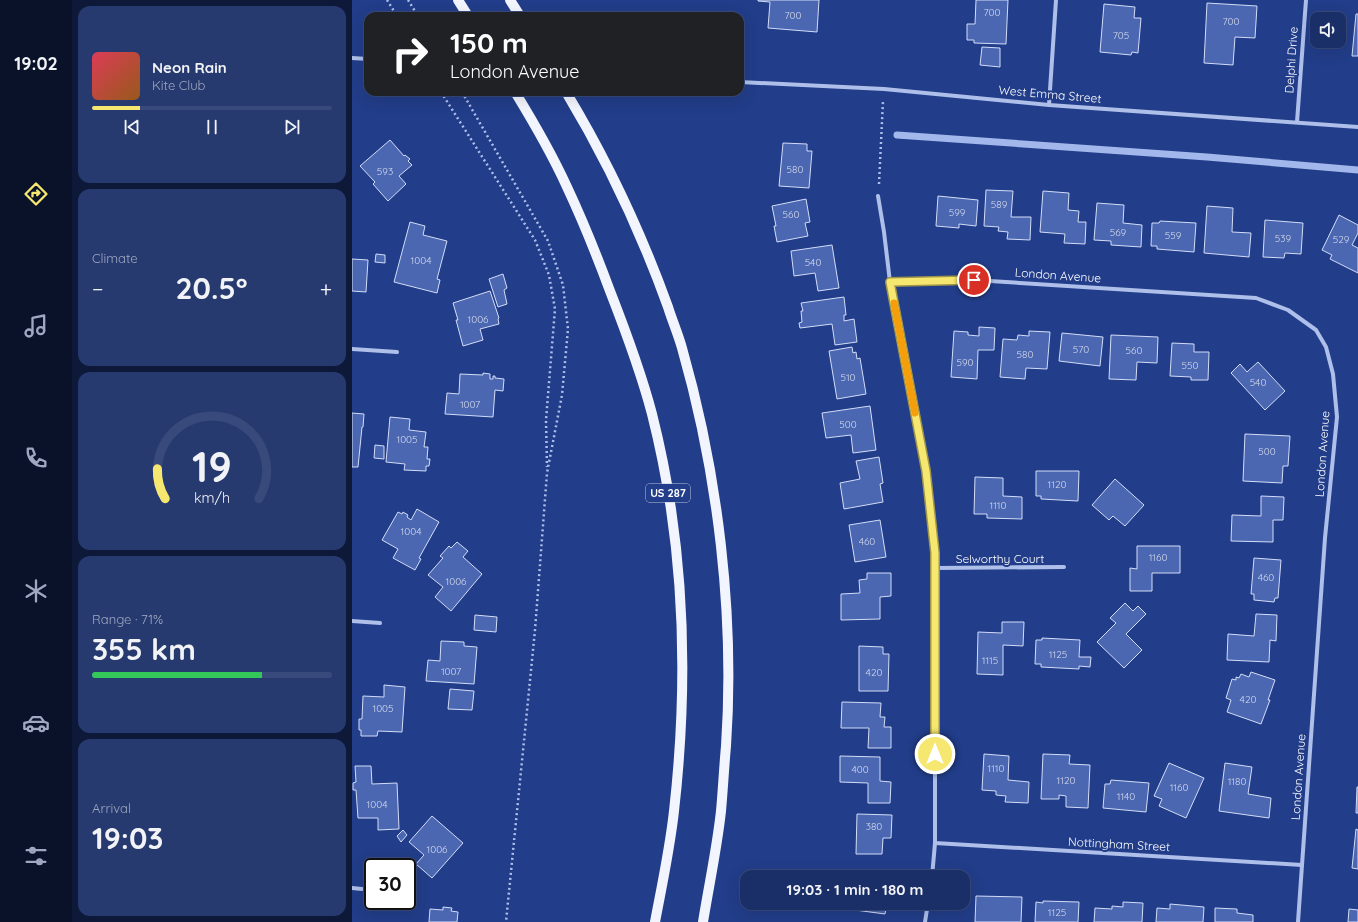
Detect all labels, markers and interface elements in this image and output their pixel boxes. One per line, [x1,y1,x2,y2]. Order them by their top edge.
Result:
house number: 700 [983,6,1001,19]
house number: 700 [784,9,802,22]
map controls [1310,12,1346,48]
button: sound [1310,12,1346,48]
house number: 700 [1222,15,1240,28]
text: 150 m [450,25,528,60]
street label: Delphi Drive [1281,26,1301,94]
icon: right [384,28,436,80]
house number: 705 [1113,29,1129,42]
text: 19:02 [14,52,58,75]
text: Neon Rain [152,58,227,77]
text: London Avenue [450,60,580,83]
text: Kite Club [152,77,205,93]
street label: West Emma Street [998,82,1102,106]
icon: previous [121,116,143,138]
icon: pause [201,116,223,138]
icon: next [281,116,303,138]
house number: 580 [787,163,803,176]
house number: 593 [377,165,393,178]
icon: directions [22,180,50,208]
house number: 589 [991,198,1008,211]
house number: 599 [949,206,966,219]
house number: 560 [783,208,799,221]
house number: 569 [1110,226,1127,239]
house number: 559 [1165,229,1182,242]
house number: 539 [1275,232,1292,245]
house number: 529 [1333,233,1350,246]
text: Climate [92,250,138,266]
house number: 1004 [411,254,431,267]
house number: 540 [805,256,821,269]
pin [957,263,991,297]
street label: London Avenue [1014,265,1102,286]
text: 20.5° [176,269,248,307]
icon: arrive [963,269,985,291]
text: − [92,275,103,303]
text: + [320,275,332,303]
icon: music [22,312,50,340]
house number: 1006 [468,313,489,326]
house number: 570 [1073,343,1089,356]
house number: 560 [1126,344,1142,357]
house number: 580 [1017,348,1033,361]
house number: 590 [957,356,974,369]
house number: 550 [1182,359,1198,372]
house number: 510 [840,371,856,384]
house number: 540 [1250,376,1266,389]
house number: 1007 [460,398,480,411]
street label: London Avenue [1312,410,1333,498]
house number: 500 [839,418,857,431]
house number: 1005 [396,433,418,446]
text: 19 [192,440,232,492]
icon: phone [22,444,50,472]
house number: 500 [1258,445,1276,458]
house number: 1120 [1048,478,1066,491]
road number: US 287 [646,484,690,502]
text: km/h [194,489,230,507]
house number: 1110 [989,499,1007,512]
house number: 1004 [401,525,421,538]
house number: 460 [859,535,875,548]
street label: Selworthy Court [956,551,1044,566]
house number: 1160 [1149,551,1167,564]
house number: 460 [1258,571,1274,584]
house number: 1006 [446,575,467,588]
icon: climate [22,577,50,605]
text: Range · 71% [92,611,163,627]
text: 355 km [92,630,196,668]
house number: 1125 [1049,648,1067,661]
house number: 1115 [982,654,998,667]
house number: 1007 [441,665,461,678]
house number: 420 [866,666,882,679]
house number: 420 [1240,693,1256,706]
house number: 1005 [372,702,394,715]
icon: car [22,709,50,737]
position arrow [914,733,956,775]
street label: London Avenue [1288,733,1309,821]
house number: 1110 [987,762,1005,775]
house number: 400 [851,763,869,776]
house number: 1120 [1057,774,1075,787]
house number: 1180 [1228,775,1246,788]
house number: 1160 [1170,781,1188,794]
house number: 1140 [1117,790,1135,803]
house number: 1004 [367,798,387,811]
text: Arrival [92,800,131,816]
text: 19:03 [92,819,163,857]
house number: 380 [866,820,882,833]
street label: Nottingham Street [1068,834,1170,854]
icon: filters [22,842,50,870]
house number: 1006 [427,843,448,856]
speed limit sign: 30 [364,858,416,910]
text: 19:03 · 1 min · 180 m [787,880,923,899]
house number: 1125 [1048,906,1066,919]

